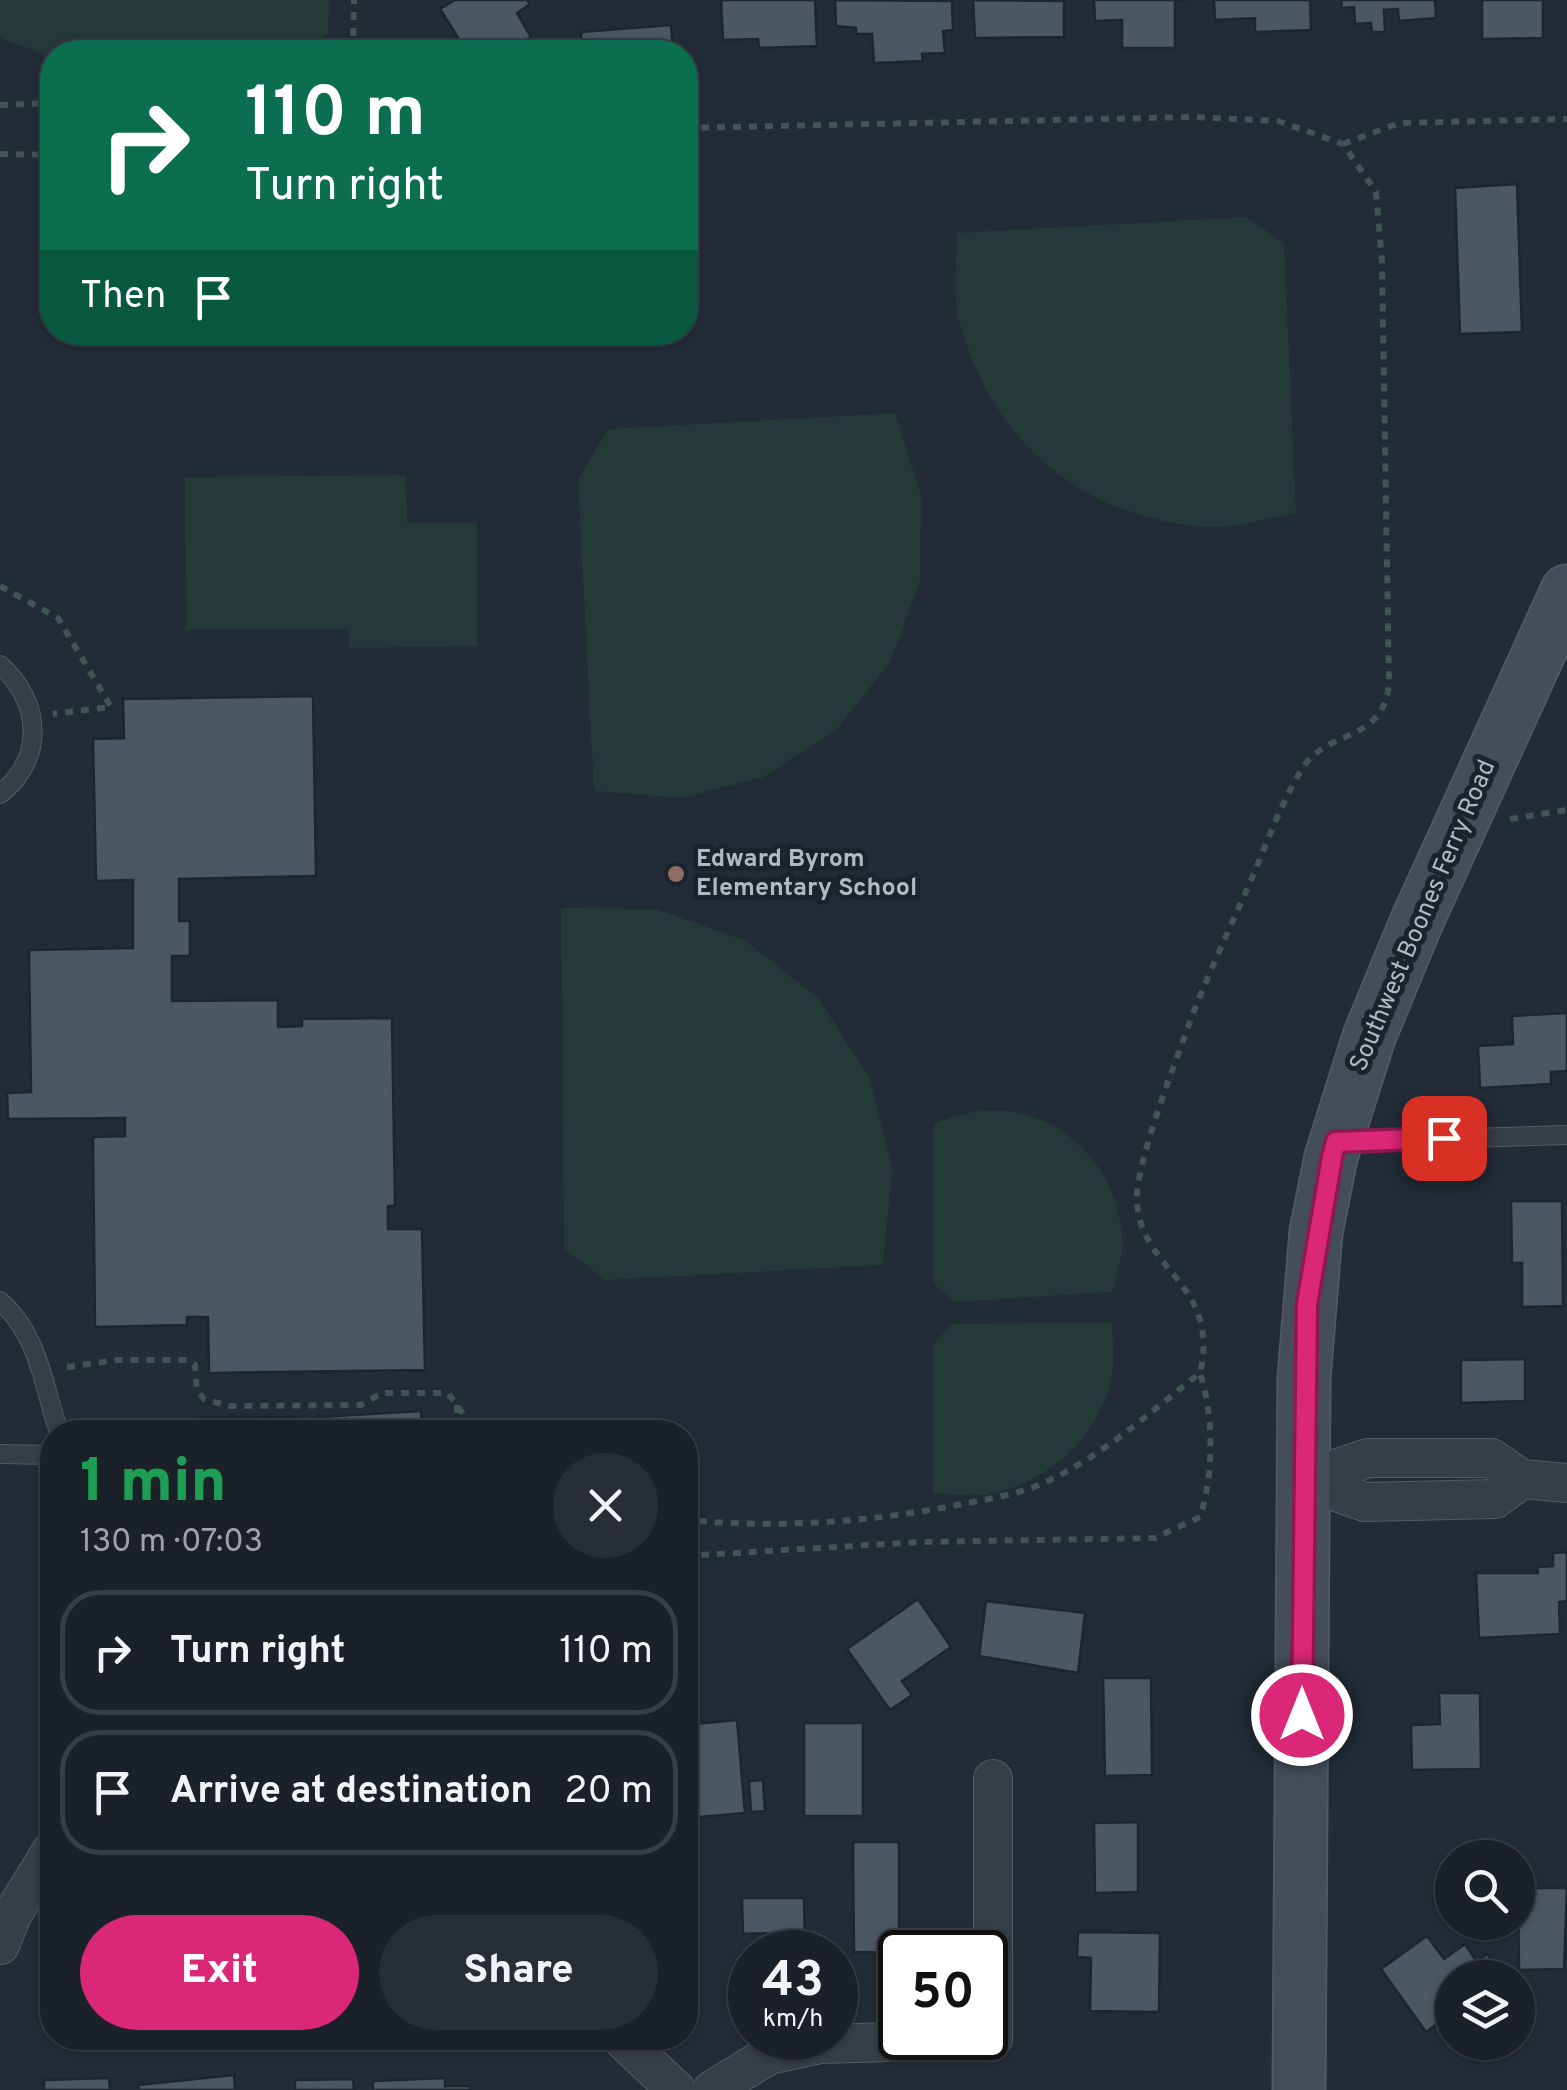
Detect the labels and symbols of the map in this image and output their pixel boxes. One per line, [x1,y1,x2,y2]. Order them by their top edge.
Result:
street label: Southwest Boones Ferry Road [1344,755,1504,1077]
place label: Edward Byrom Elementary School [696,844,917,905]
marker: Edward Byrom Elementary School [665,863,687,885]
pin [1402,1096,1487,1181]
position arrow [1250,1663,1354,1767]
speed limit sign: 50 [878,1930,1008,2060]

